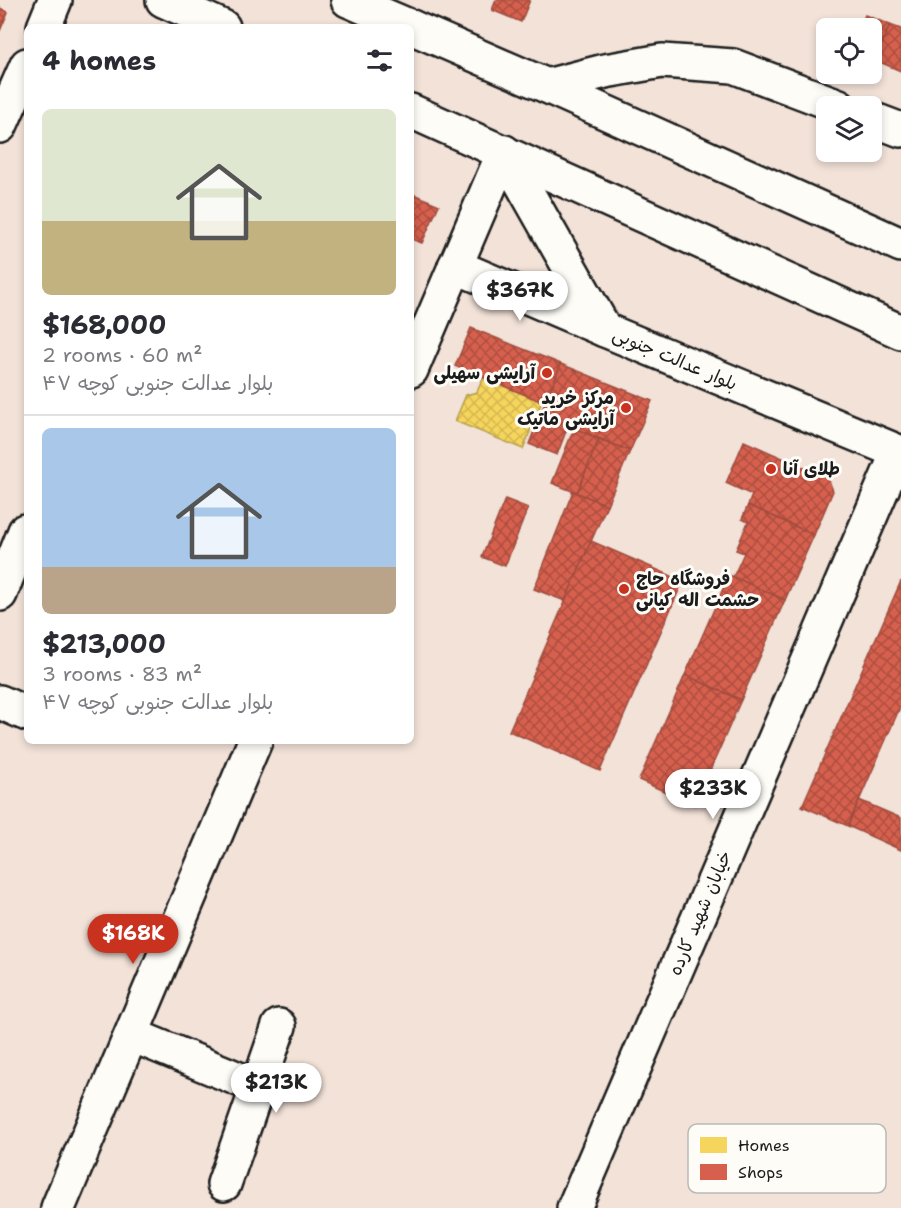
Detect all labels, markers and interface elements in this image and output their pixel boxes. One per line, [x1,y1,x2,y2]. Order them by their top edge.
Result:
map controls [816,18,882,162]
button: locate [816,18,882,84]
text: 4 homes [42,43,156,78]
icon: filters [363,44,396,77]
button: layers [816,96,882,162]
icon: home [165,148,273,256]
pin: $367K [478,271,562,322]
text: $367K [486,277,554,303]
text: $168,000 [42,307,166,342]
street label: بلوار عدالت جنوبی [609,322,741,396]
text: 2 rooms · 60 m² [42,342,202,368]
place label: آرایشی سهیلی [433,361,536,385]
marker: آرایشی سهیلی [540,366,554,380]
text: بلوار عدالت جنوبی کوچه ۴۷ [42,370,273,396]
place label: مرکز خرید آرایشی ماتیک [517,386,615,431]
marker: مرکز خرید آرایشی ماتیک [619,401,633,415]
place label: طلای آنا [783,457,840,481]
marker: طلای آنا [764,462,778,476]
icon: home [165,467,273,575]
place label: فروشگاه حاج حشمت اله کیانی [636,567,759,612]
marker: فروشگاه حاج حشمت اله کیانی [617,582,631,596]
text: $213,000 [42,626,166,661]
text: 3 rooms · 83 m² [42,661,202,687]
text: بلوار عدالت جنوبی کوچه ۴۷ [42,689,273,715]
pin: $233K [671,769,755,820]
text: $233K [679,775,747,801]
street label: خیابان شهید کارده [663,847,737,979]
pin: $168K [91,914,175,965]
text: $168K [101,920,165,946]
pin: $213K [234,1063,318,1114]
text: $213K [245,1069,307,1095]
legend [688,1124,886,1193]
text: Homes [738,1135,790,1156]
text: Shops [738,1162,783,1183]

